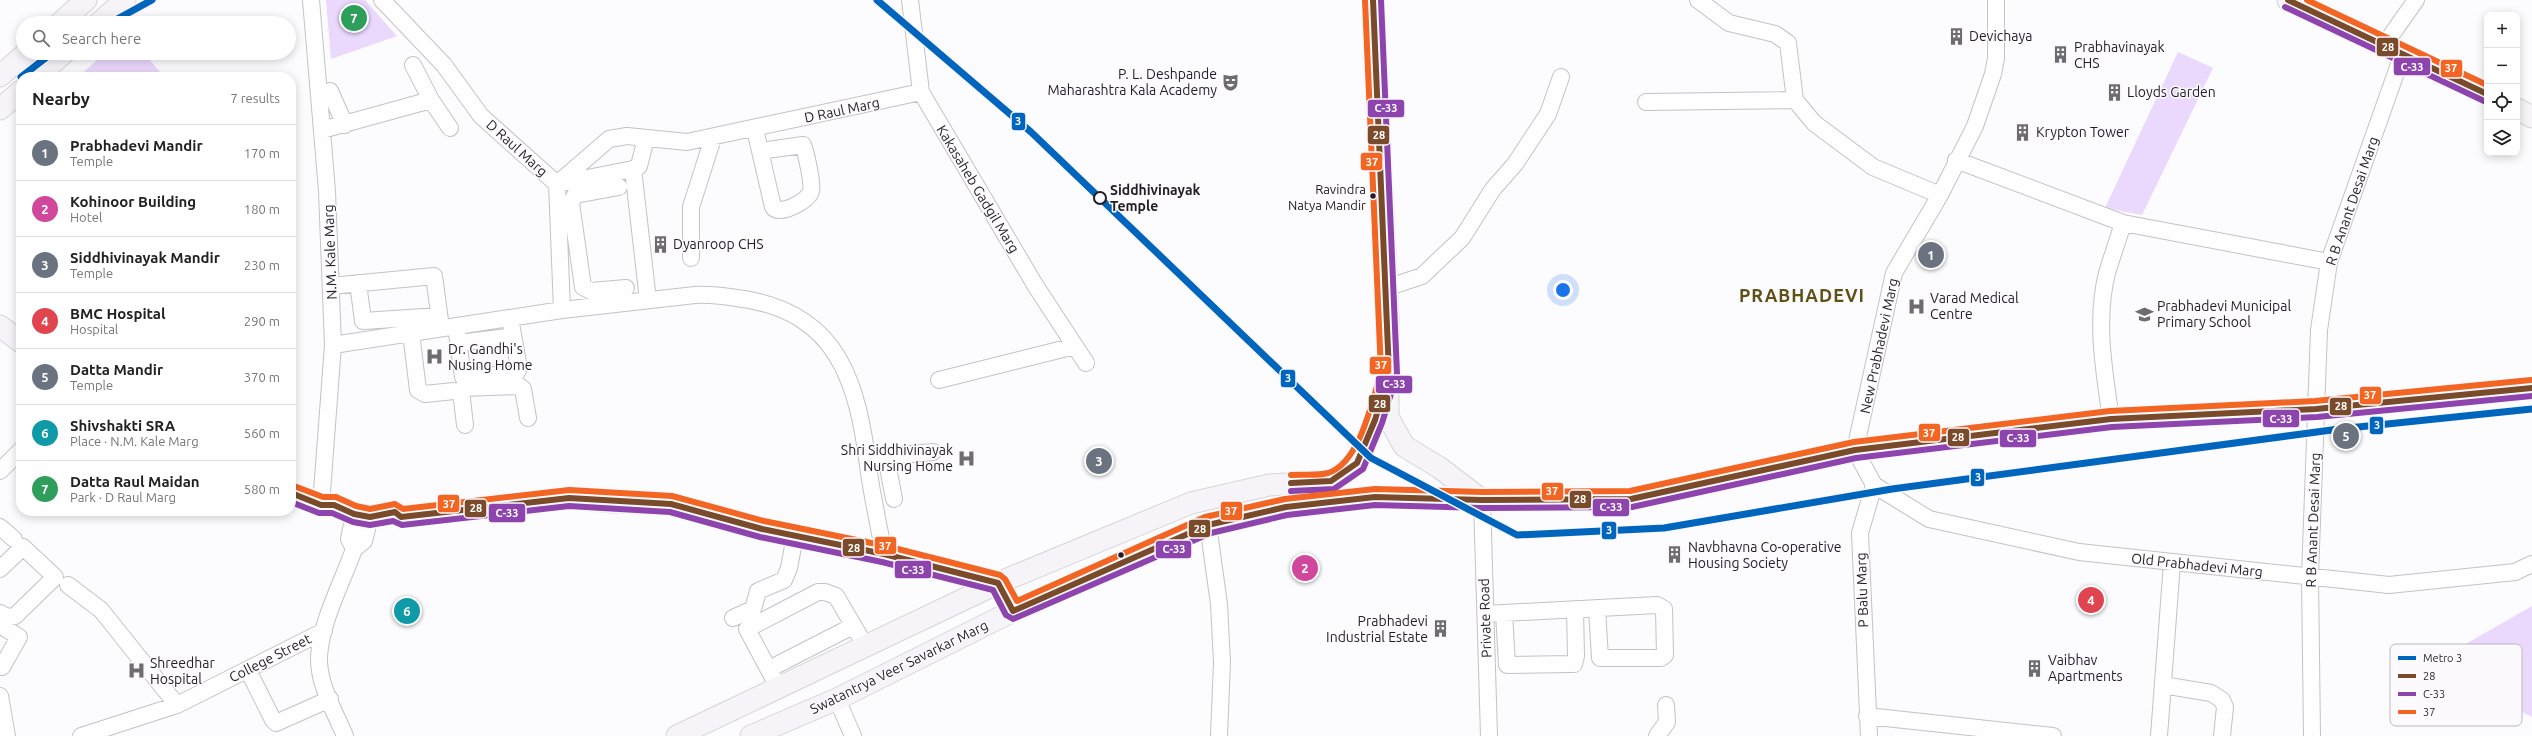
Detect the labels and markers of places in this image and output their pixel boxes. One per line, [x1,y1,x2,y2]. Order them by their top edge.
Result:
pin: 7 [341,3,367,33]
building icon: Devichaya [1946,26,1966,46]
place label: Devichaya [1969,28,2032,44]
place label: Prabhavinayak CHS [2074,39,2165,71]
building icon: Prabhavinayak CHS [2051,45,2071,65]
place label: P. L. Deshpande Maharashtra Kala Academy [1047,66,1217,98]
theatre icon: P. L. Deshpande Maharashtra Kala Academy [1220,72,1240,92]
building icon: Lloyds Garden [2104,82,2124,102]
place label: Lloyds Garden [2127,84,2216,100]
building icon: Krypton Tower [2013,122,2033,142]
place label: Krypton Tower [2036,124,2130,140]
place label: Siddhivinayak Temple [1110,182,1200,214]
place label: Ravindra Natya Mandir [1288,182,1366,212]
marker: Siddhivinayak Temple [1093,191,1107,205]
marker: Ravindra Natya Mandir [1368,191,1378,201]
building icon: Dyanroop CHS [650,234,670,254]
place label: Dyanroop CHS [673,236,764,252]
pin: 1 [1918,240,1944,270]
place label: Varad Medical Centre [1930,290,2019,322]
hospital icon: Varad Medical Centre [1907,296,1927,316]
place label: Prabhadevi Municipal Primary School [2157,298,2291,330]
school or university icon: Prabhadevi Municipal Primary School [2134,304,2154,324]
place label: Dr. Gandhi's Nusing Home [448,341,532,373]
hospital icon: Dr. Gandhi's Nusing Home [425,347,445,367]
pin: 5 [2333,421,2359,451]
place label: Shri Siddhivinayak Nursing Home [841,442,953,474]
pin: 3 [1086,446,1112,476]
hospital icon: Shri Siddhivinayak Nursing Home [956,448,976,468]
place label: Navbhavna Co-operative Housing Society [1688,539,1841,571]
building icon: Navbhavna Co-operative Housing Society [1665,545,1685,565]
unlabelled marker [1116,550,1126,560]
pin: 2 [1292,553,1318,583]
pin: 4 [2078,585,2104,615]
pin: 6 [394,596,420,626]
place label: Prabhadevi Industrial Estate [1326,613,1428,645]
building icon: Prabhadevi Industrial Estate [1431,619,1451,639]
place label: Vaibhav Apartments [2048,652,2123,684]
place label: Shreedhar Hospital [150,655,215,687]
building icon: Vaibhav Apartments [2025,658,2045,678]
hospital icon: Shreedhar Hospital [127,661,147,681]

